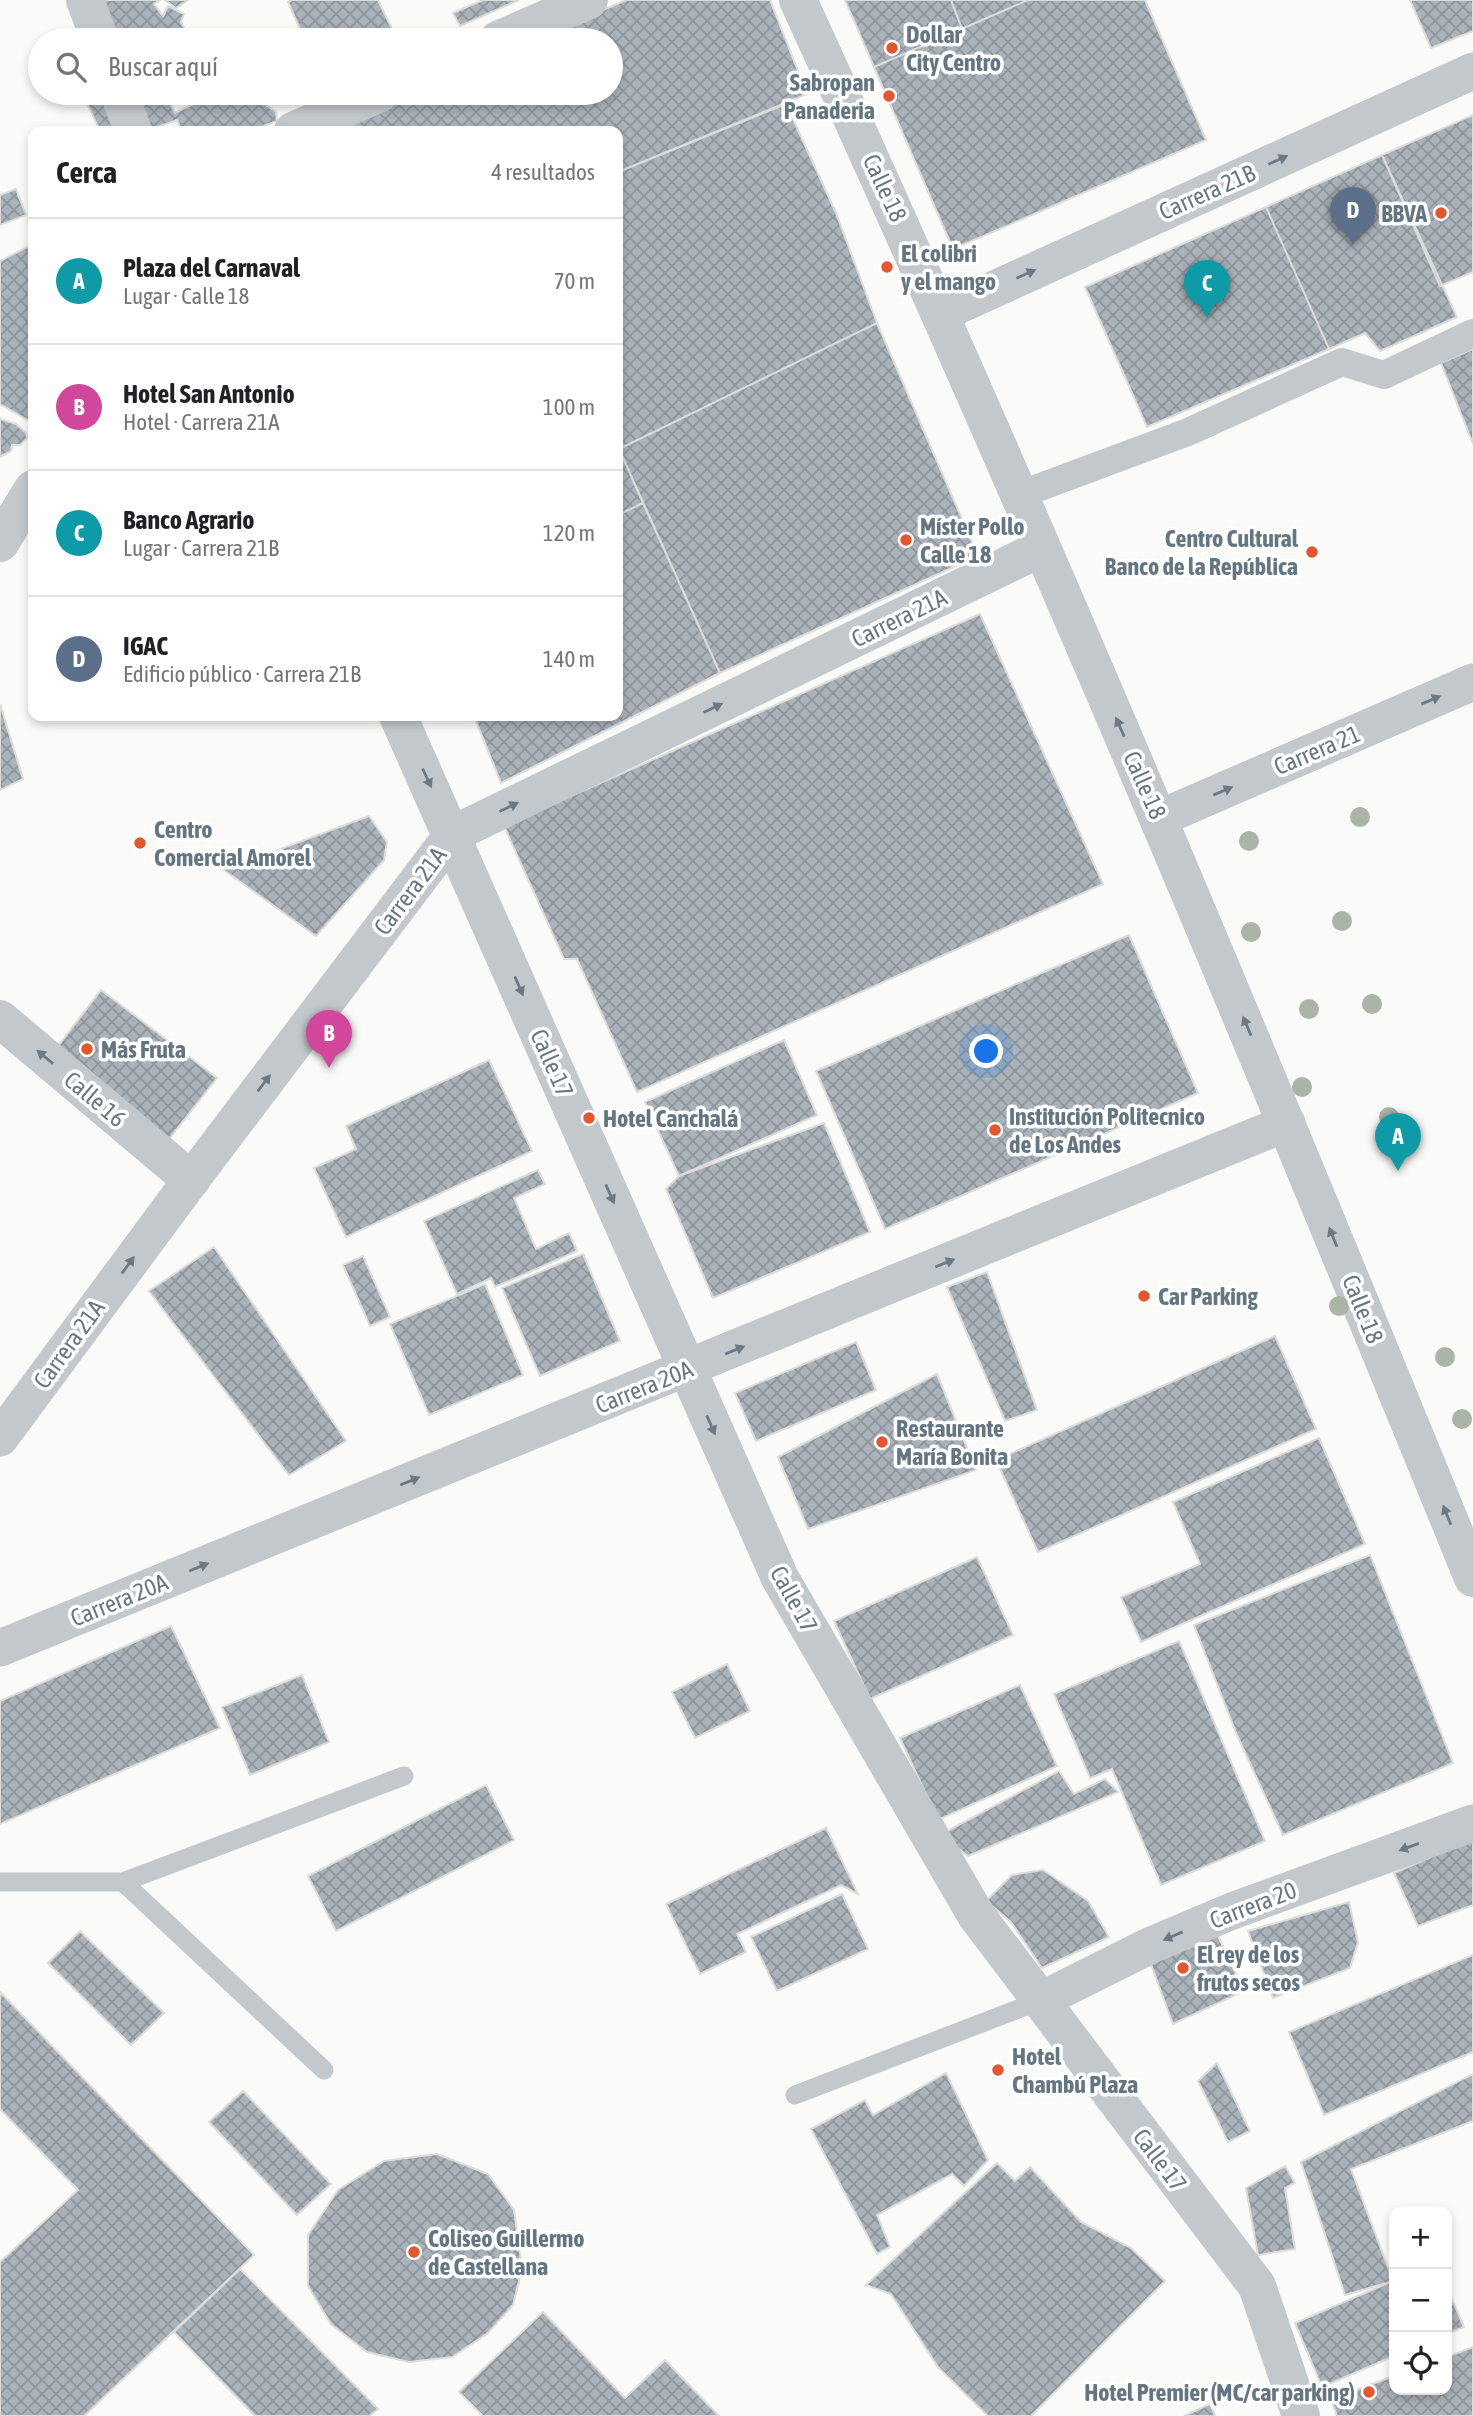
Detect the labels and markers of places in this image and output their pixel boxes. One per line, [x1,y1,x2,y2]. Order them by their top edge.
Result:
place label: Dollar City Centro [906,21,1001,76]
marker: Dollar City Centro [884,40,900,56]
place label: Sabropan Panaderia [784,69,875,124]
marker: Sabropan Panaderia [881,88,897,104]
pin: D [1330,187,1376,245]
place label: BBVA [1381,200,1427,227]
marker: BBVA [1433,205,1449,221]
place label: El colibri y el mango [901,240,996,295]
marker: El colibri y el mango [879,259,895,275]
pin: C [1184,260,1230,318]
place label: Míster Pollo Calle 18 [920,513,1025,568]
place label: Centro Cultural Banco de la República [1105,525,1299,580]
marker: Míster Pollo Calle 18 [898,532,914,548]
marker: Centro Cultural Banco de la República [1304,544,1320,560]
place label: Centro Comercial Amorel [154,816,312,871]
marker: Centro Comercial Amorel [132,835,148,851]
pin: B [306,1010,352,1068]
place label: Más Fruta [101,1036,186,1063]
marker: Más Fruta [79,1041,95,1057]
place label: Institución Politecnico de Los Andes [1009,1103,1205,1158]
place label: Hotel Canchalá [603,1105,738,1132]
marker: Hotel Canchalá [581,1110,597,1126]
pin: A [1375,1113,1421,1171]
marker: Institución Politecnico de Los Andes [987,1122,1003,1138]
place label: Car Parking [1158,1283,1258,1310]
marker: Car Parking [1136,1288,1152,1304]
place label: Restaurante María Bonita [896,1415,1008,1470]
marker: Restaurante María Bonita [874,1434,890,1450]
place label: El rey de los frutos secos [1196,1941,1300,1996]
marker: El rey de los frutos secos [1175,1960,1191,1976]
place label: Hotel Chambú Plaza [1012,2043,1138,2098]
marker: Hotel Chambú Plaza [990,2062,1006,2078]
place label: Coliseo Guillermo de Castellana [428,2225,585,2280]
marker: Coliseo Guillermo de Castellana [406,2244,422,2260]
place label: Hotel Premier (MC/car parking) [1084,2379,1355,2406]
marker: Hotel Premier (MC/car parking) [1361,2384,1377,2400]

